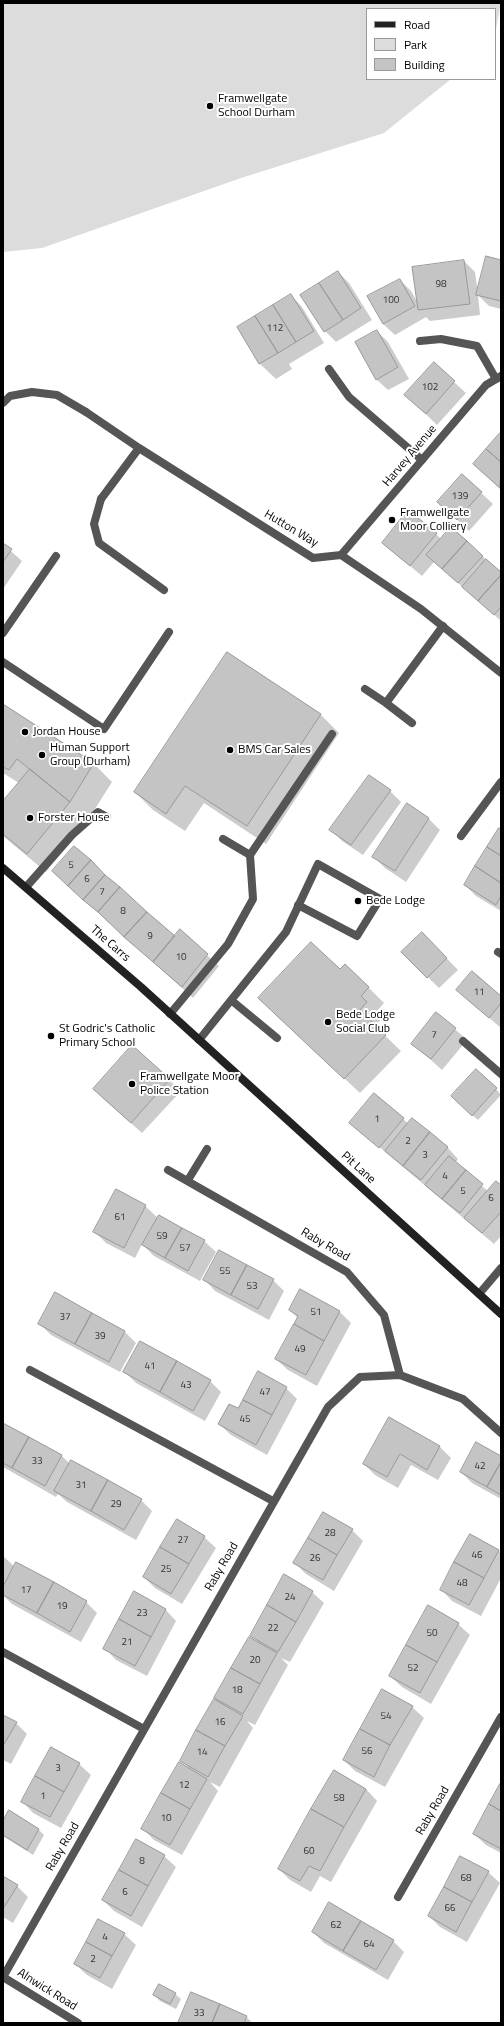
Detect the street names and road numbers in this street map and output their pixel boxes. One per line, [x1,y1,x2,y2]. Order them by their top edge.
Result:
street label: Harvey Avenue [380,422,440,490]
street label: Hutton Way [261,507,321,551]
street label: The Carrs [87,923,133,965]
street label: Pit Lane [338,1149,378,1187]
street label: Raby Road [298,1225,352,1265]
street label: Raby Road [202,1540,242,1594]
street label: Raby Road [413,1784,453,1838]
street label: Raby Road [43,1820,83,1874]
street label: Alnwick Road [14,1966,80,2014]

